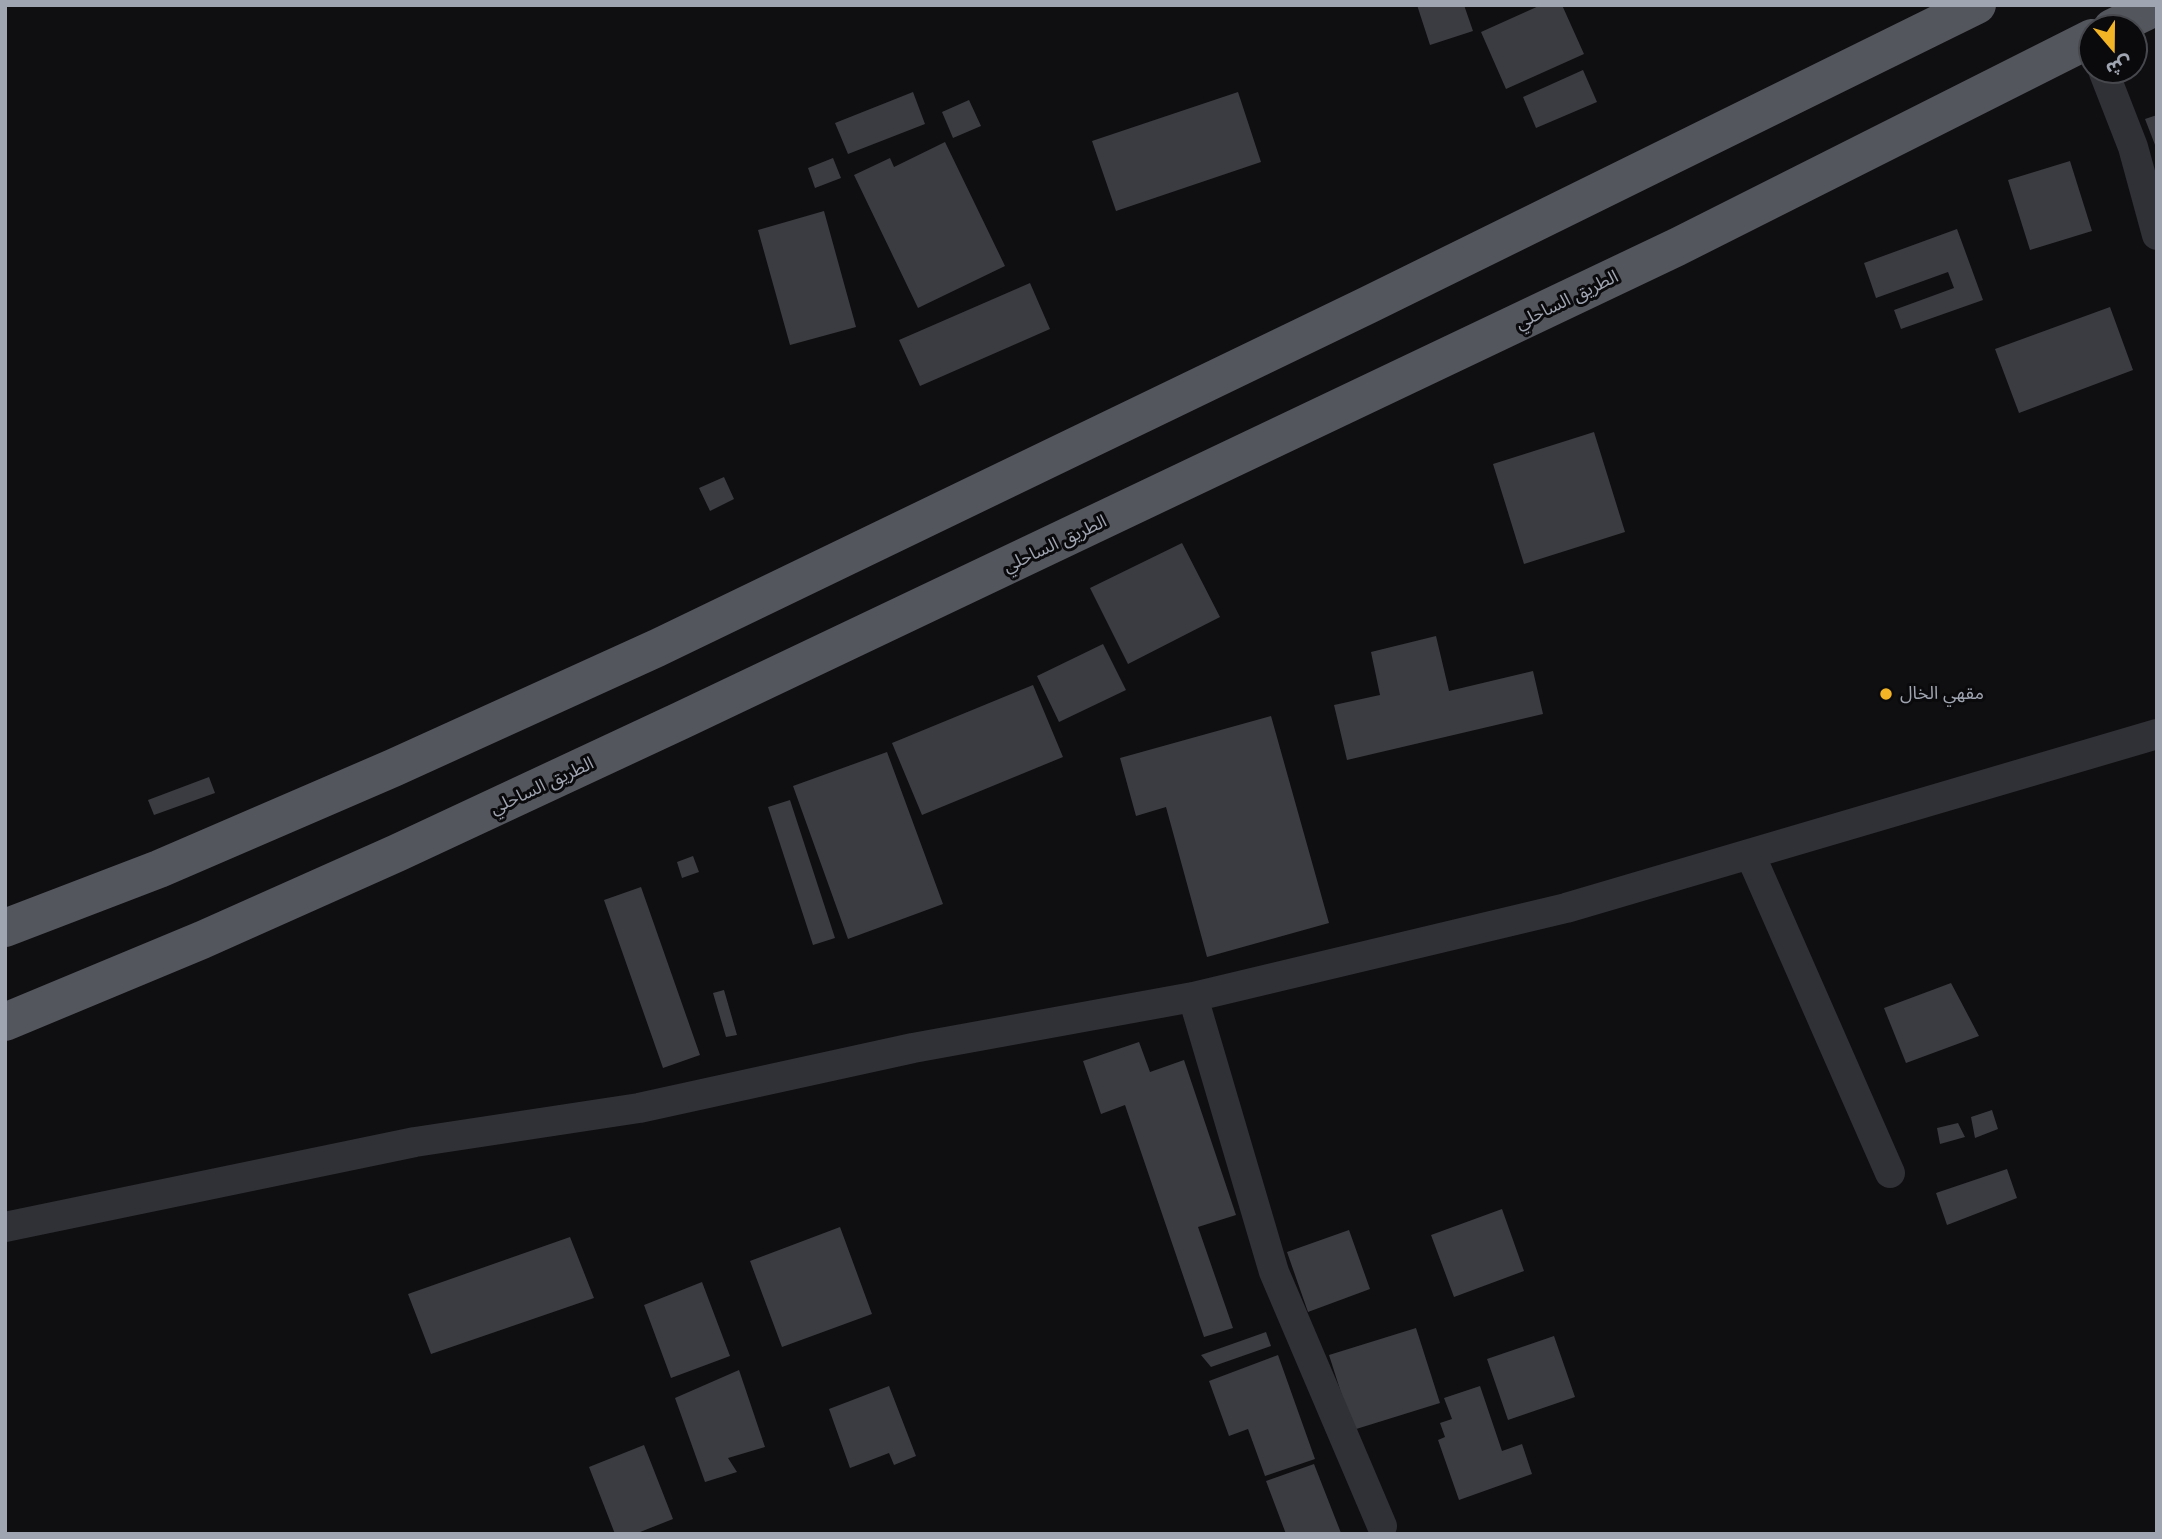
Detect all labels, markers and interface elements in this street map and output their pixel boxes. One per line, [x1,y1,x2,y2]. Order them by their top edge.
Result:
north arrow [2078,14,2148,84]
text: ش [2103,51,2136,83]
street label: الطريق الساحلي [1512,266,1622,334]
street label: الطريق الساحلي [1000,511,1110,577]
place label: مقهي الخال [1900,683,1984,705]
marker: مقهي الخال [1878,686,1894,702]
street label: الطريق الساحلي [487,753,597,819]

